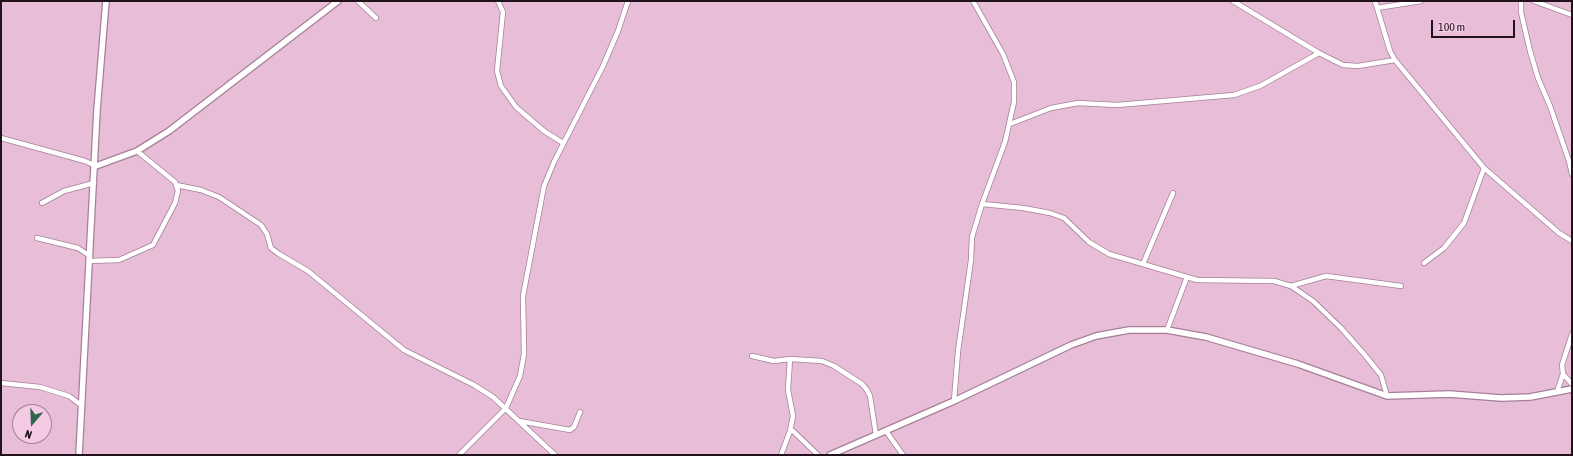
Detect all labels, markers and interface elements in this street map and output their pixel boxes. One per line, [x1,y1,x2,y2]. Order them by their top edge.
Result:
scale bar [1433,12,1517,38]
text: 100 m [1438,20,1465,34]
north arrow [12,404,52,444]
text: N [23,428,33,441]

